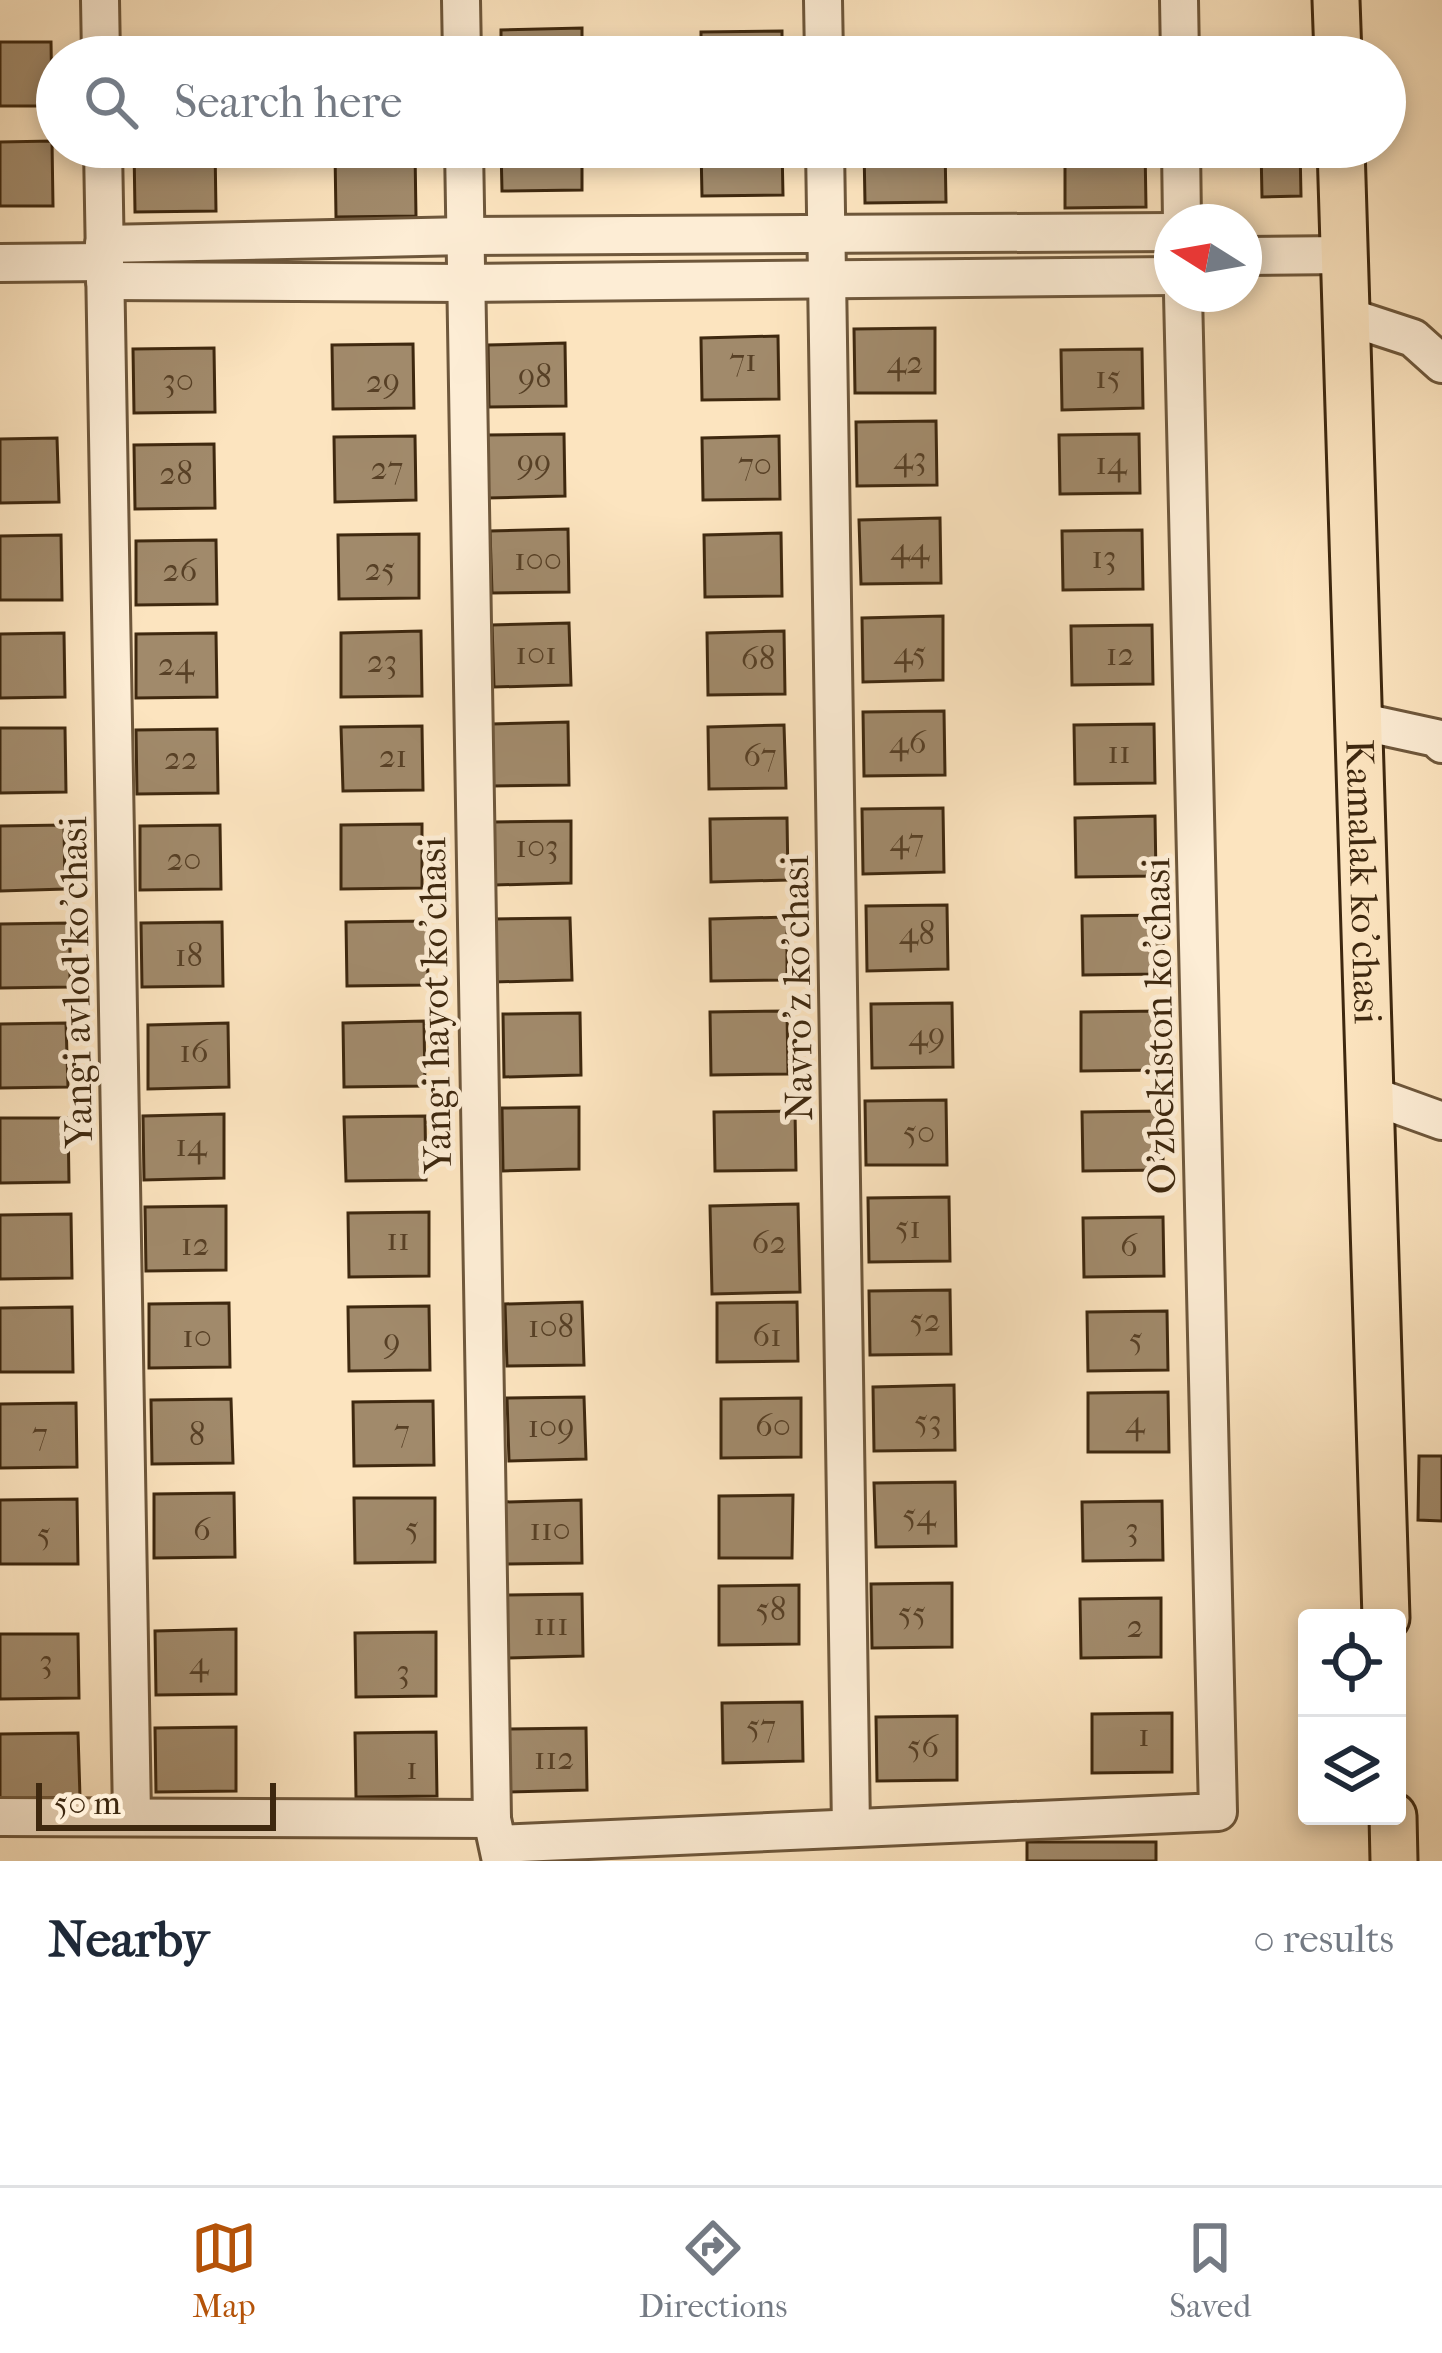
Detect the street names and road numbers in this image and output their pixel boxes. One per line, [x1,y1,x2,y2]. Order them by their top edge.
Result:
street label: Kamalak ko'chasi [1336,739,1391,1025]
street label: Yangi avlod ko'chasi [50,815,102,1149]
street label: Yangi hayot ko'chasi [409,836,461,1174]
street label: Navro'z ko'chasi [772,854,822,1121]
street label: O'zbekiston ko'chasi [1133,857,1185,1195]

